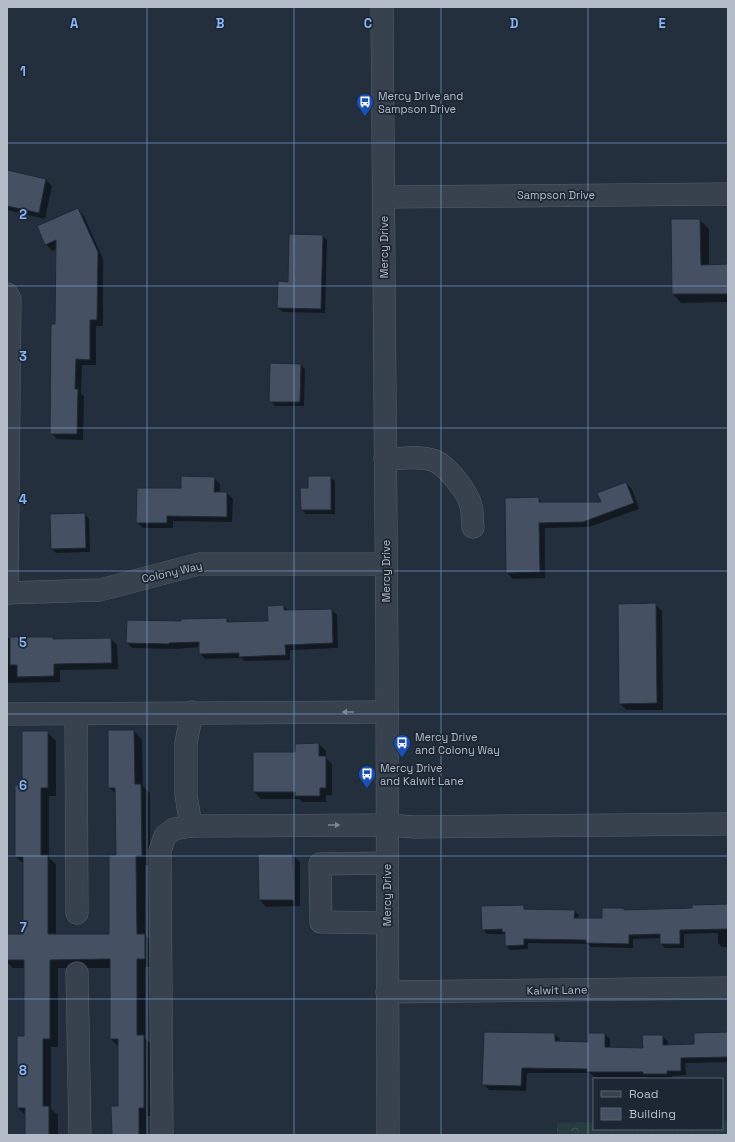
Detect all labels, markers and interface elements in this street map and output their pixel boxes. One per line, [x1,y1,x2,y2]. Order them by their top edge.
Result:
text: A [70,15,79,32]
text: B [216,15,225,32]
text: C [364,15,372,32]
text: D [510,15,519,32]
text: E [658,15,666,32]
text: 1 [20,63,26,80]
place label: Mercy Drive and Sampson Drive [378,89,463,116]
bus stop icon: Mercy Drive and Sampson Drive [355,92,375,117]
street label: Sampson Drive [517,188,595,202]
text: 2 [19,206,27,223]
street label: Mercy Drive [377,216,391,278]
text: 3 [19,348,27,365]
text: 4 [19,491,27,508]
street label: Mercy Drive [379,540,393,602]
street label: Colony Way [140,558,204,586]
text: 5 [19,634,27,651]
one-way arrow [341,709,354,715]
place label: Mercy Drive and Colony Way [415,730,500,757]
bus stop icon: Mercy Drive and Colony Way [392,733,412,758]
place label: Mercy Drive and Kalwit Lane [380,761,464,788]
bus stop icon: Mercy Drive and Kalwit Lane [357,764,377,789]
text: 6 [19,777,27,794]
one-way arrow [328,822,341,828]
street label: Mercy Drive [380,864,394,926]
text: 7 [19,919,27,936]
street label: Kalwit Lane [527,982,587,998]
text: 8 [19,1062,27,1079]
legend [593,1078,723,1130]
text: Road [629,1086,658,1102]
text: Building [629,1106,676,1122]

